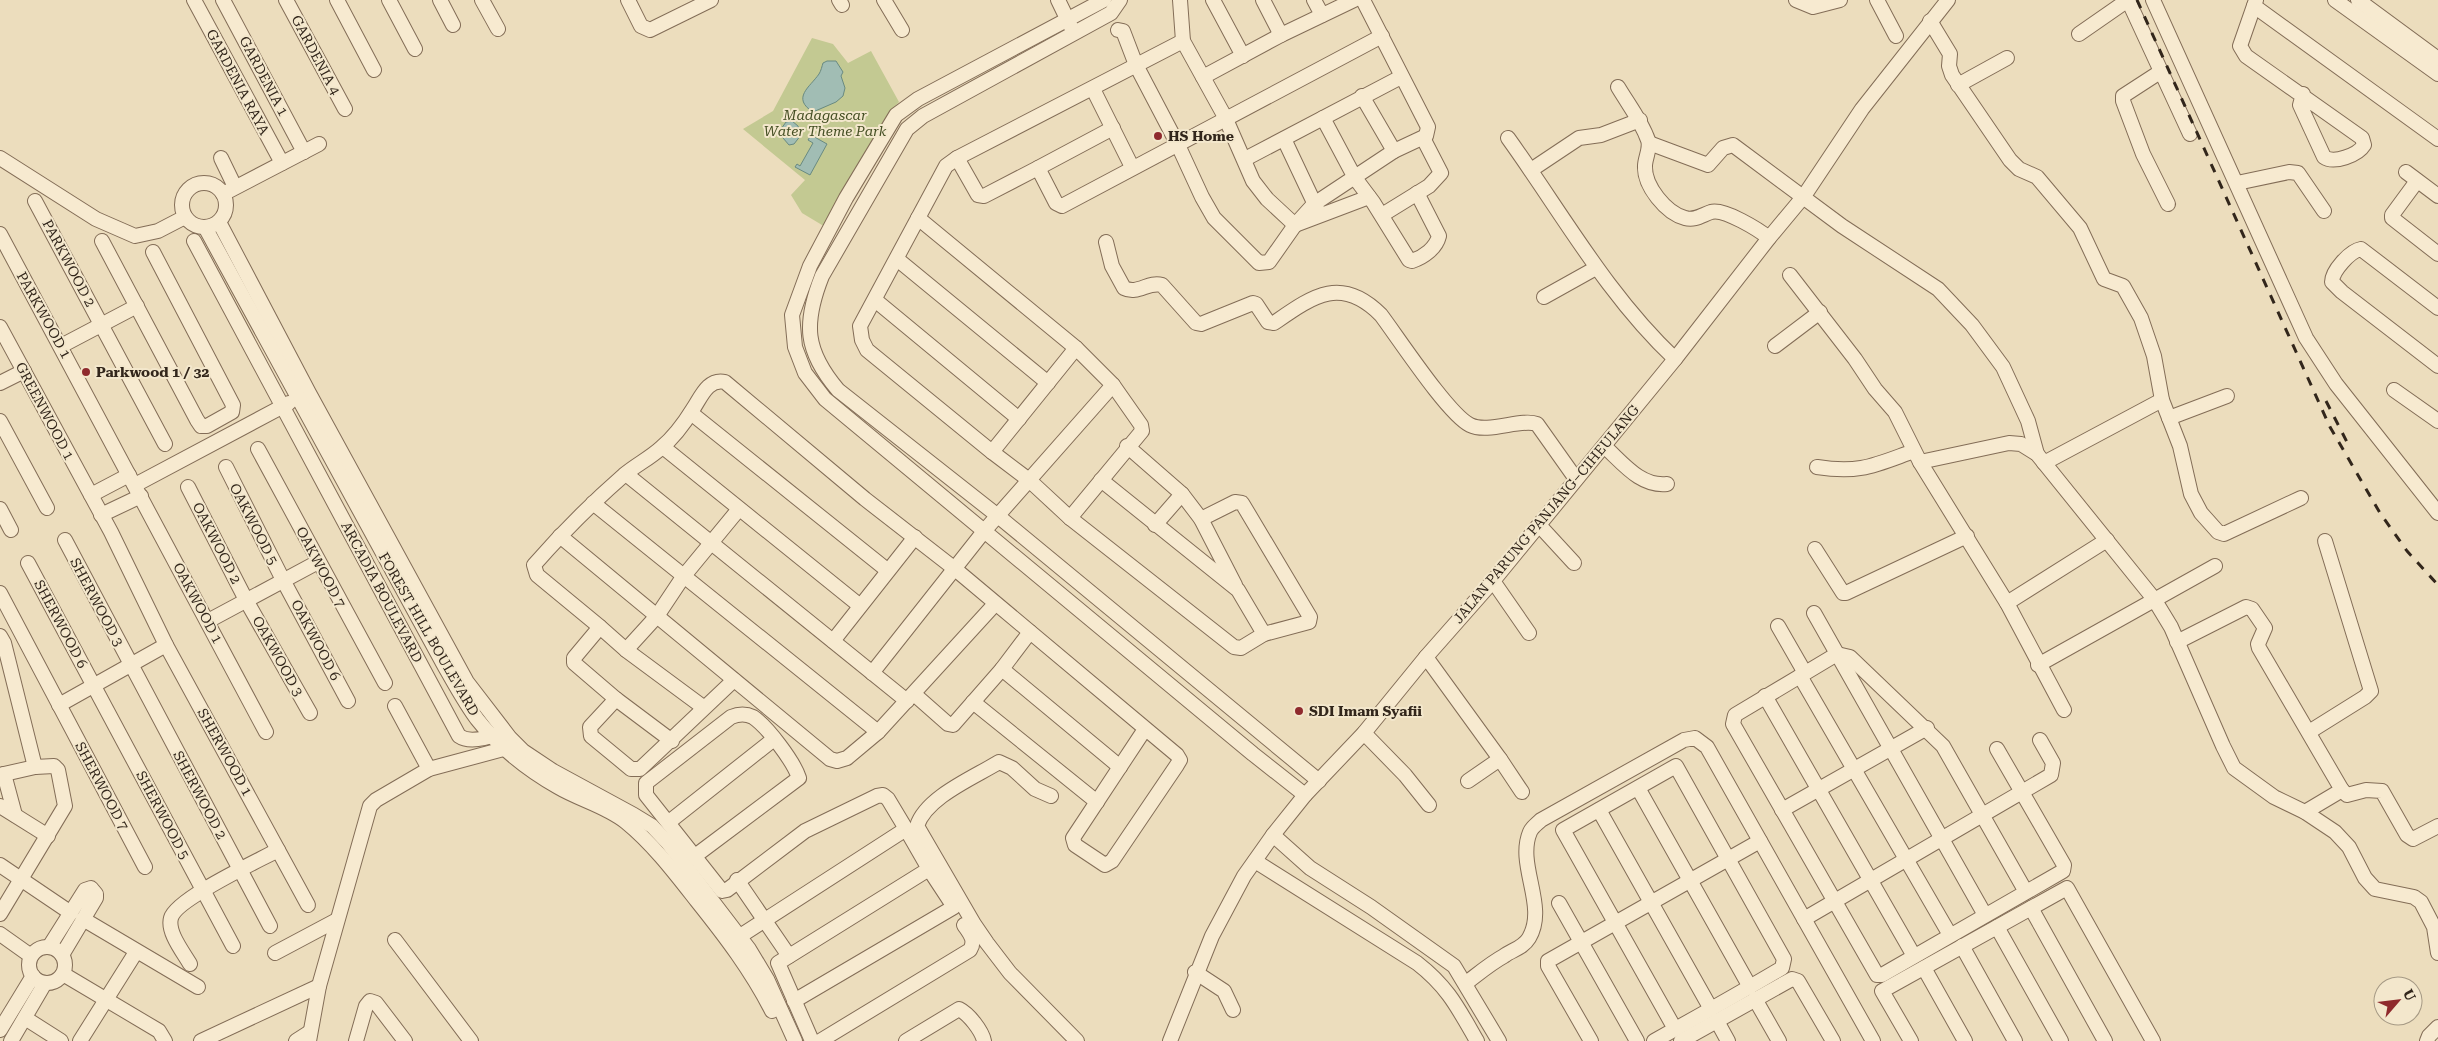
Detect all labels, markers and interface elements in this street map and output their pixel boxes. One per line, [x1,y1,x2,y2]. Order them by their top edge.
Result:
street label: GARDENIA 4 [288,12,344,98]
street label: GARDENIA RAYA [203,26,273,138]
street label: GARDENIA 1 [236,33,292,119]
park label: Madagascar Water Theme Park [764,107,887,139]
place label: HS Home [1168,128,1234,144]
marker: HS Home [1152,130,1164,142]
street label: PARKWOOD 2 [39,217,99,310]
street label: PARKWOOD 1 [14,269,74,361]
street label: GREENWOOD 1 [13,359,78,463]
place label: Parkwood 1 / 32 [96,364,209,380]
marker: Parkwood 1 / 32 [80,366,92,378]
street label: JALAN PARUNG PANJANG–CIHEULANG [1450,401,1642,626]
street label: OAKWOOD 5 [227,481,281,568]
street label: OAKWOOD 2 [190,500,244,587]
street label: ARCADIA BOULEVARD [338,519,426,665]
street label: OAKWOOD 7 [293,524,349,610]
street label: FOREST HILL BOULEVARD [376,549,483,719]
street label: SHERWOOD 3 [67,555,127,649]
street label: OAKWOOD 1 [170,560,226,646]
street label: SHERWOOD 6 [31,577,91,671]
street label: OAKWOOD 6 [288,597,344,683]
street label: OAKWOOD 3 [249,613,307,699]
place label: SDI Imam Syafii [1309,703,1422,719]
marker: SDI Imam Syafii [1293,705,1305,717]
street label: SHERWOOD 1 [194,706,256,799]
street label: SHERWOOD 7 [72,739,132,833]
street label: SHERWOOD 2 [170,748,230,842]
street label: SHERWOOD 5 [133,768,193,862]
north arrow [2373,976,2423,1026]
text: U [2400,986,2419,1004]

